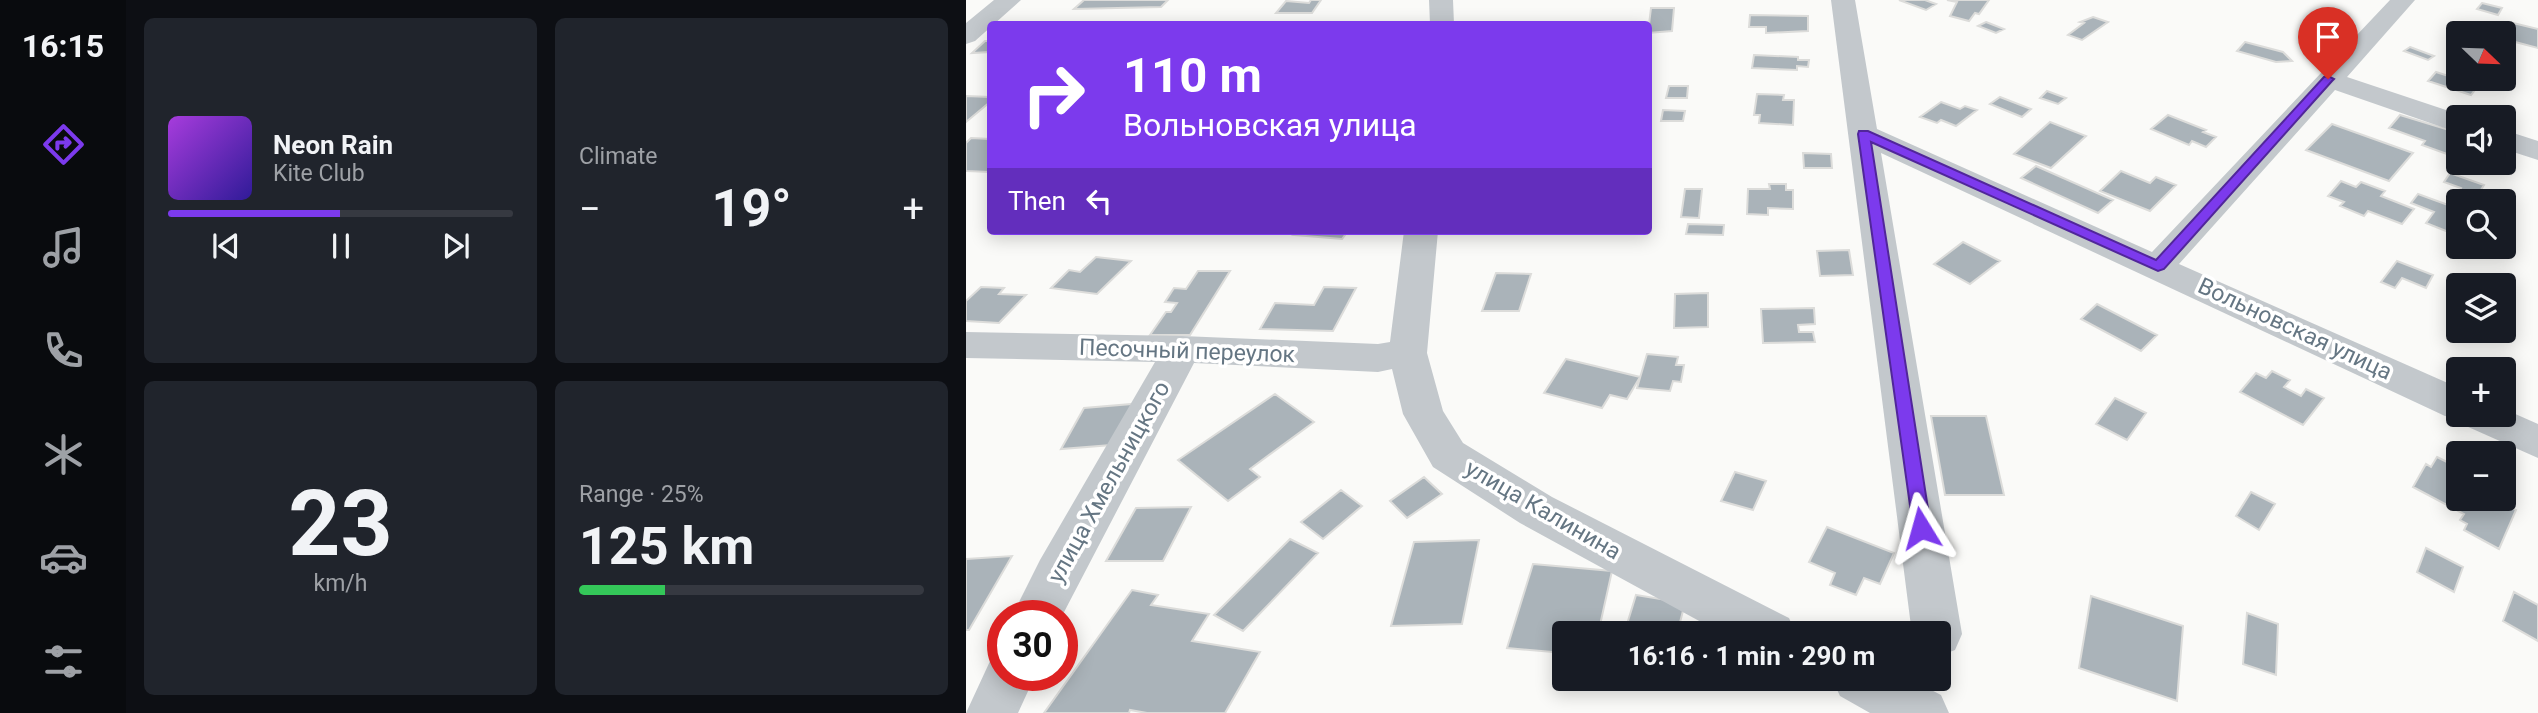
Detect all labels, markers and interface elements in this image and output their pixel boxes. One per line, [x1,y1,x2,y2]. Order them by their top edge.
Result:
pin [2298,7,2358,79]
icon: arrive [2309,18,2347,56]
north arrow [2446,21,2516,91]
map controls [2446,21,2516,511]
text: 16:15 [22,27,104,65]
text: 110 m [1123,47,1262,104]
icon: right [1008,49,1099,140]
button: sound [2446,105,2516,175]
text: Вольновская улица [1123,106,1417,144]
icon: directions [39,120,88,169]
text: Neon Rain [273,130,393,160]
text: Climate [579,143,658,170]
text: Kite Club [273,160,365,187]
text: 19° [712,178,792,239]
icon: left [1080,182,1118,220]
text: Then [1008,186,1066,216]
text: − [579,187,601,231]
text: + [902,187,924,231]
button: search [2446,189,2516,259]
icon: music [39,223,88,272]
icon: previous [207,227,245,265]
icon: pause [322,227,360,265]
icon: next [437,227,475,265]
street label: Вольновская улица [2194,272,2396,386]
button: layers [2446,273,2516,343]
icon: phone [39,326,88,375]
street label: Песочный переулок [1079,334,1296,368]
button: + [2446,357,2516,427]
street label: улица Хмельницкого [1042,376,1176,588]
icon: climate [39,430,88,479]
button: − [2446,441,2516,511]
street label: улица Калинина [1460,455,1626,565]
text: 23 [288,471,393,577]
text: Range · 25% [579,481,704,508]
position arrow [1884,491,1958,565]
text: 125 km [579,516,754,577]
icon: car [39,533,88,582]
text: km/h [314,570,368,597]
speed limit sign: 30 [987,600,1078,691]
icon: filters [39,637,88,686]
text: 16:16 · 1 min · 290 m [1628,641,1875,671]

